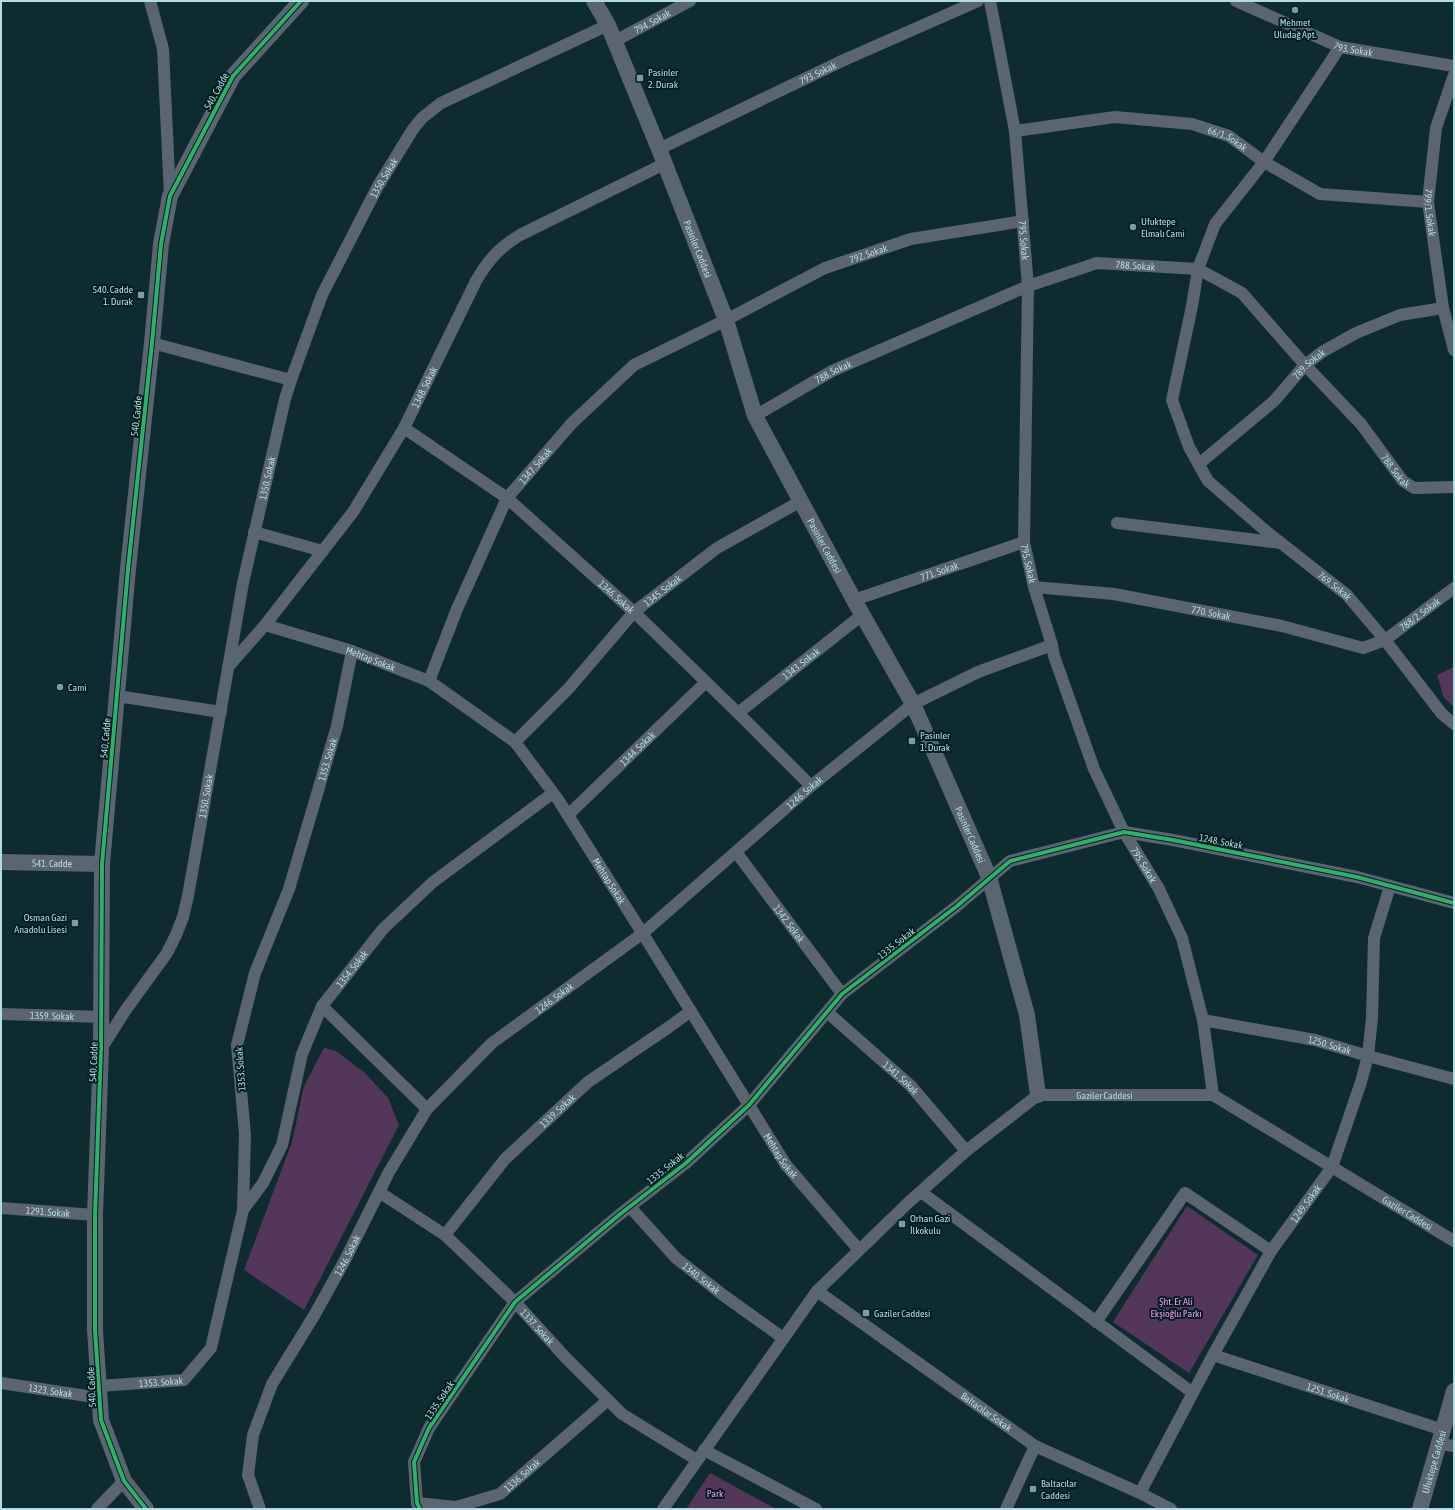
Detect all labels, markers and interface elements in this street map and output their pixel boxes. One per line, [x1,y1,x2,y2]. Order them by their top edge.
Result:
marker: Mehmet Uludağ Apt. [1290,5,1300,15]
street label: 794. Sokak [632,7,673,36]
place label: Mehmet Uludağ Apt. [1274,17,1317,40]
street label: 793. Sokak [1332,40,1374,58]
street label: 793. Sokak [798,59,839,87]
place label: Pasinler 2. Durak [648,67,679,90]
street label: 540. Cadde [202,70,231,112]
marker: Pasinler 2. Durak [635,73,645,83]
street label: 66/1. Sokak [1207,125,1250,154]
street label: 1350. Sokak [368,156,400,200]
street label: 799/1. Sokak [1422,188,1438,238]
place label: Ufuktepe Elmalı Cami [1141,216,1185,239]
street label: Pasinler Caddesi [681,219,714,279]
street label: 795. Sokak [1017,220,1031,261]
marker: Ufuktepe Elmalı Cami [1128,222,1138,232]
street label: 792. Sokak [848,242,889,265]
street label: 788. Sokak [1115,259,1156,272]
place label: 540. Cadde 1. Durak [93,284,134,307]
marker: 540. Cadde 1. Durak [136,290,146,300]
street label: 789. Sokak [1291,346,1328,381]
street label: 788. Sokak [813,358,854,386]
street label: 1348. Sokak [410,364,439,410]
street label: 540. Cadde [129,395,144,437]
street label: 1347. Sokak [517,445,555,486]
street label: 788. Sokak [1379,452,1412,490]
street label: 1350. Sokak [257,455,278,501]
street label: Pasinler Caddesi [805,517,843,575]
street label: 795. Sokak [1019,543,1038,585]
street label: 771. Sokak [919,560,960,583]
street label: 769. Sokak [1316,569,1354,603]
street label: 1345. Sokak [642,572,684,609]
street label: 1346. Sokak [596,578,637,616]
street label: 788/2. Sokak [1398,595,1443,633]
street label: 770. Sokak [1190,604,1232,622]
street label: Mehtap Sokak [345,645,397,674]
street label: 1343. Sokak [780,645,822,682]
marker: Cami [55,682,65,692]
place label: Cami [68,682,87,693]
street label: 540. Cadde [98,717,113,759]
street label: 1344. Sokak [618,729,658,768]
place label: Pasinler 1. Durak [920,730,951,753]
street label: 1353. Sokak [316,736,339,782]
marker: Pasinler 1. Durak [907,736,917,746]
street label: 1350. Sokak [197,773,215,819]
street label: 1246. Sokak [784,774,825,811]
street label: Pasinler Caddesi [953,805,987,865]
street label: 1248. Sokak [1198,832,1244,851]
street label: 795. Sokak [1129,845,1159,885]
street label: Mehtap Sokak [590,856,628,907]
street label: 541. Cadde [32,858,73,869]
street label: 1342. Sokak [771,903,807,945]
place label: Osman Gazi Anadolu Lisesi [14,912,67,935]
marker: Osman Gazi Anadolu Lisesi [70,918,80,928]
street label: 1335. Sokak [875,925,918,961]
street label: 1354. Sokak [334,948,370,990]
street label: 1246. Sokak [533,980,576,1016]
street label: 1359. Sokak [30,1010,75,1022]
street label: 1250. Sokak [1307,1034,1353,1057]
street label: 540. Cadde [87,1041,100,1082]
street label: 1353. Sokak [233,1046,248,1091]
street label: 1341. Sokak [881,1059,921,1097]
street label: Gaziler Caddesi [1076,1090,1133,1101]
street label: 1339. Sokak [538,1091,578,1130]
street label: Mehtap Sokak [762,1131,800,1181]
street label: 1335. Sokak [645,1150,686,1187]
street label: 1249. Sokak [1288,1182,1324,1225]
street label: Gaziler Caddesi [1380,1194,1434,1233]
street label: 1291. Sokak [25,1205,71,1219]
place label: Orhan Gazi İlkokulu [910,1213,950,1236]
marker: Orhan Gazi İlkokulu [897,1219,907,1229]
street label: 1246. Sokak [332,1233,363,1278]
street label: 1340. Sokak [680,1260,722,1297]
park label: Şht. Er Ali Ekşioğlu Parkı [1150,1296,1202,1319]
street label: 1337. Sokak [518,1307,556,1348]
marker: Gaziler Caddesi [861,1308,871,1318]
place label: Gaziler Caddesi [874,1308,930,1319]
street label: 540. Cadde [85,1366,98,1407]
street label: 1353. Sokak [138,1375,184,1389]
street label: 1335. Sokak [422,1378,457,1422]
street label: 1251. Sokak [1305,1381,1351,1405]
street label: 1323. Sokak [28,1382,74,1400]
street label: Baltacılar Sokak [959,1390,1014,1434]
street label: Ufuktepe Caddesi [1420,1429,1448,1495]
street label: 1336. Sokak [502,1456,543,1494]
place label: Baltacılar Caddesi [1041,1478,1078,1501]
marker: Baltacılar Caddesi [1028,1484,1038,1494]
park label: Park [707,1488,724,1499]

